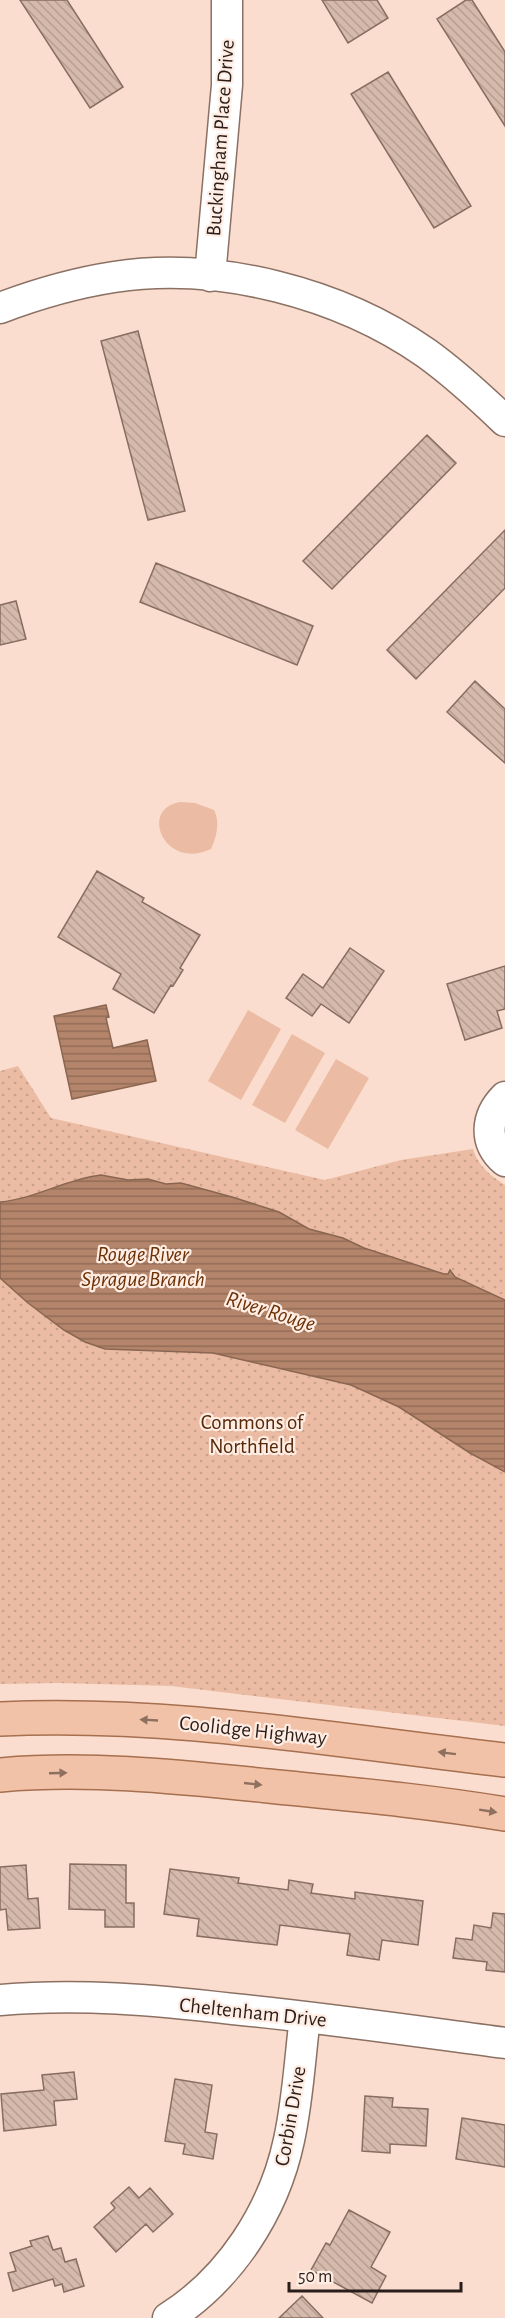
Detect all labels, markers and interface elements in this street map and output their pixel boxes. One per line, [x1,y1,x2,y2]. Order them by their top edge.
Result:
street label: Buckingham Place Drive [203,39,238,237]
water label: Rouge River Sprague Branch [81,1243,205,1291]
water label: River Rouge [223,1287,318,1335]
park label: Commons of Northfield [201,1412,305,1457]
street label: Coolidge Highway [178,1712,328,1749]
one-way arrow [139,1715,158,1724]
one-way arrow [437,1748,456,1758]
one-way arrow [49,1768,68,1777]
one-way arrow [244,1779,263,1789]
one-way arrow [479,1807,498,1816]
street label: Cheltenham Drive [178,1994,328,2031]
street label: Corbin Drive [271,2064,310,2168]
scale bar [289,2255,462,2293]
text: 50 m [298,2268,332,2286]

